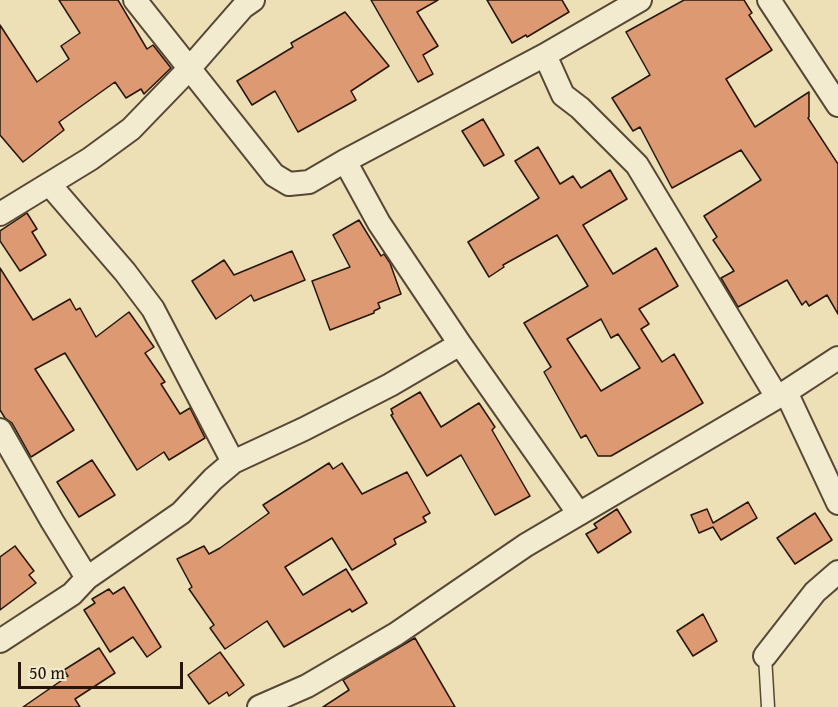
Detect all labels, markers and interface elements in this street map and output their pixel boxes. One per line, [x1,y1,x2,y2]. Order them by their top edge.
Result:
scale bar [21,650,186,688]
text: 50 m [29,659,65,686]

